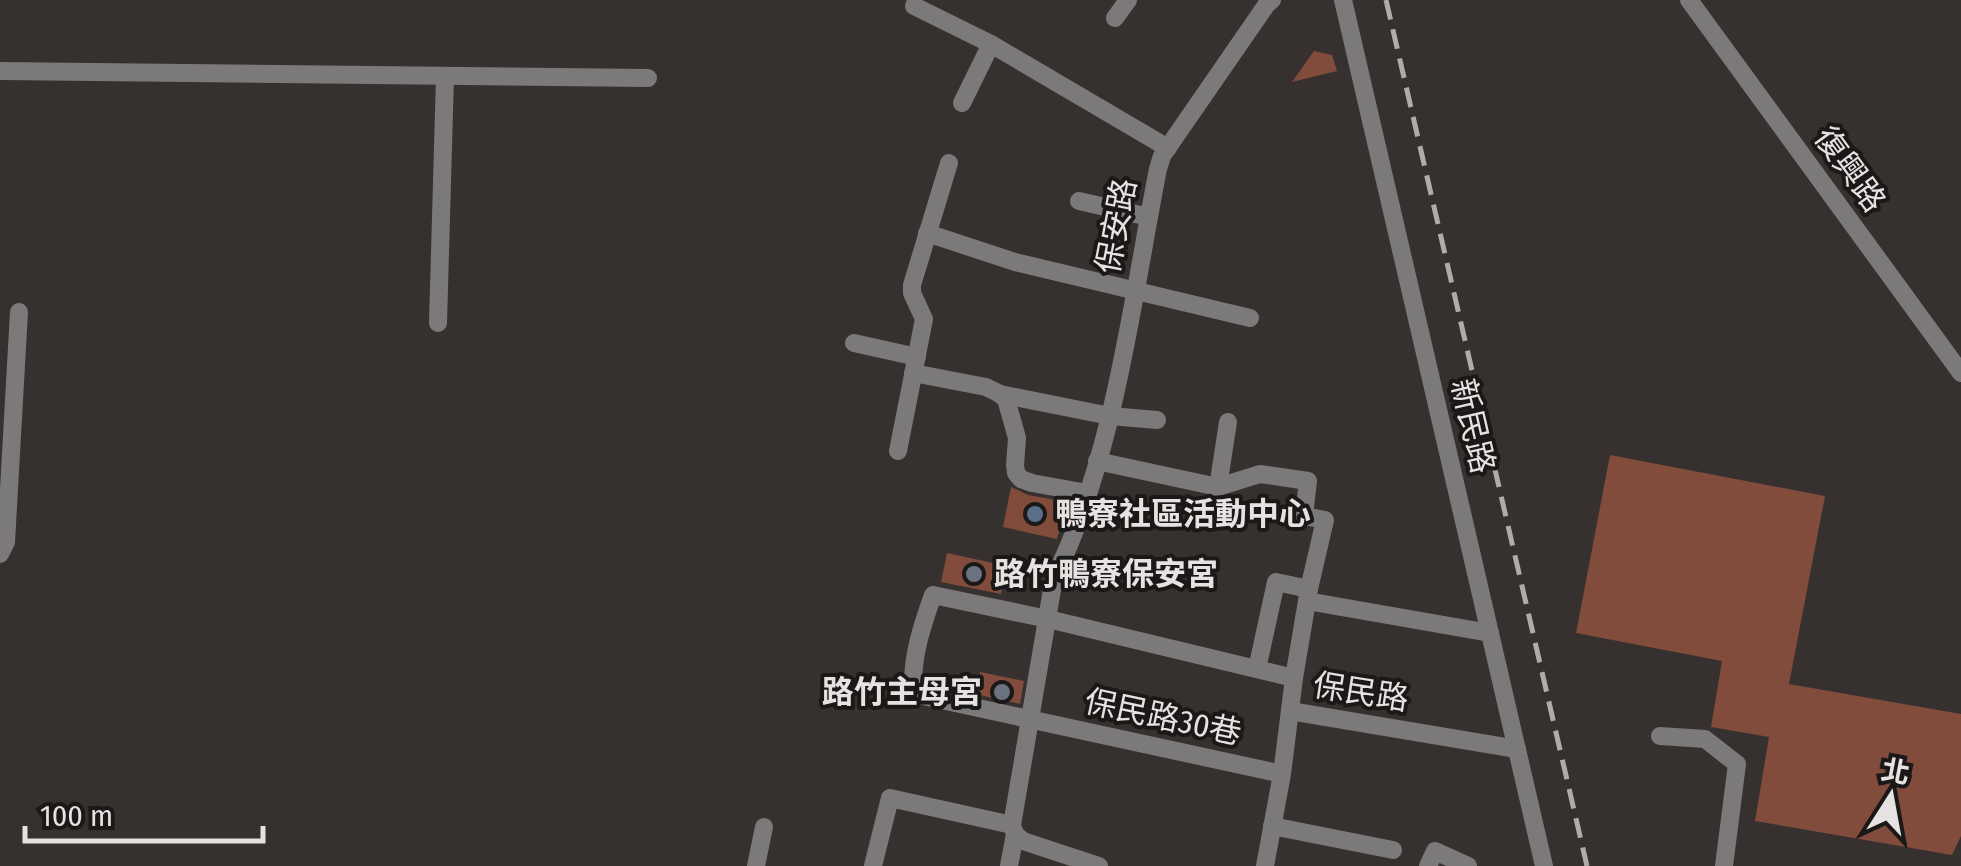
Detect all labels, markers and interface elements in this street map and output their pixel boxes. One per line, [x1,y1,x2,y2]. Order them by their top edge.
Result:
street label: 復興路 [1806,119,1894,219]
street label: 保安路 [1088,175,1144,277]
street label: 新民路 [1444,375,1502,477]
place label: 鴨寮社區活動中心 [1055,495,1311,533]
marker: 鴨寮社區活動中心 [1024,503,1046,525]
place label: 路竹鴨寮保安宮 [994,555,1218,593]
marker: 路竹鴨寮保安宮 [963,563,985,585]
street label: 保民路 [1311,666,1411,718]
place label: 路竹主母宮 [822,673,982,711]
marker: 路竹主母宮 [991,681,1013,703]
street label: 保民路30巷 [1081,682,1245,752]
north arrow [1841,746,1941,846]
text: 北 [1879,753,1913,791]
scale bar [25,781,262,843]
text: 100 m [40,798,113,834]

